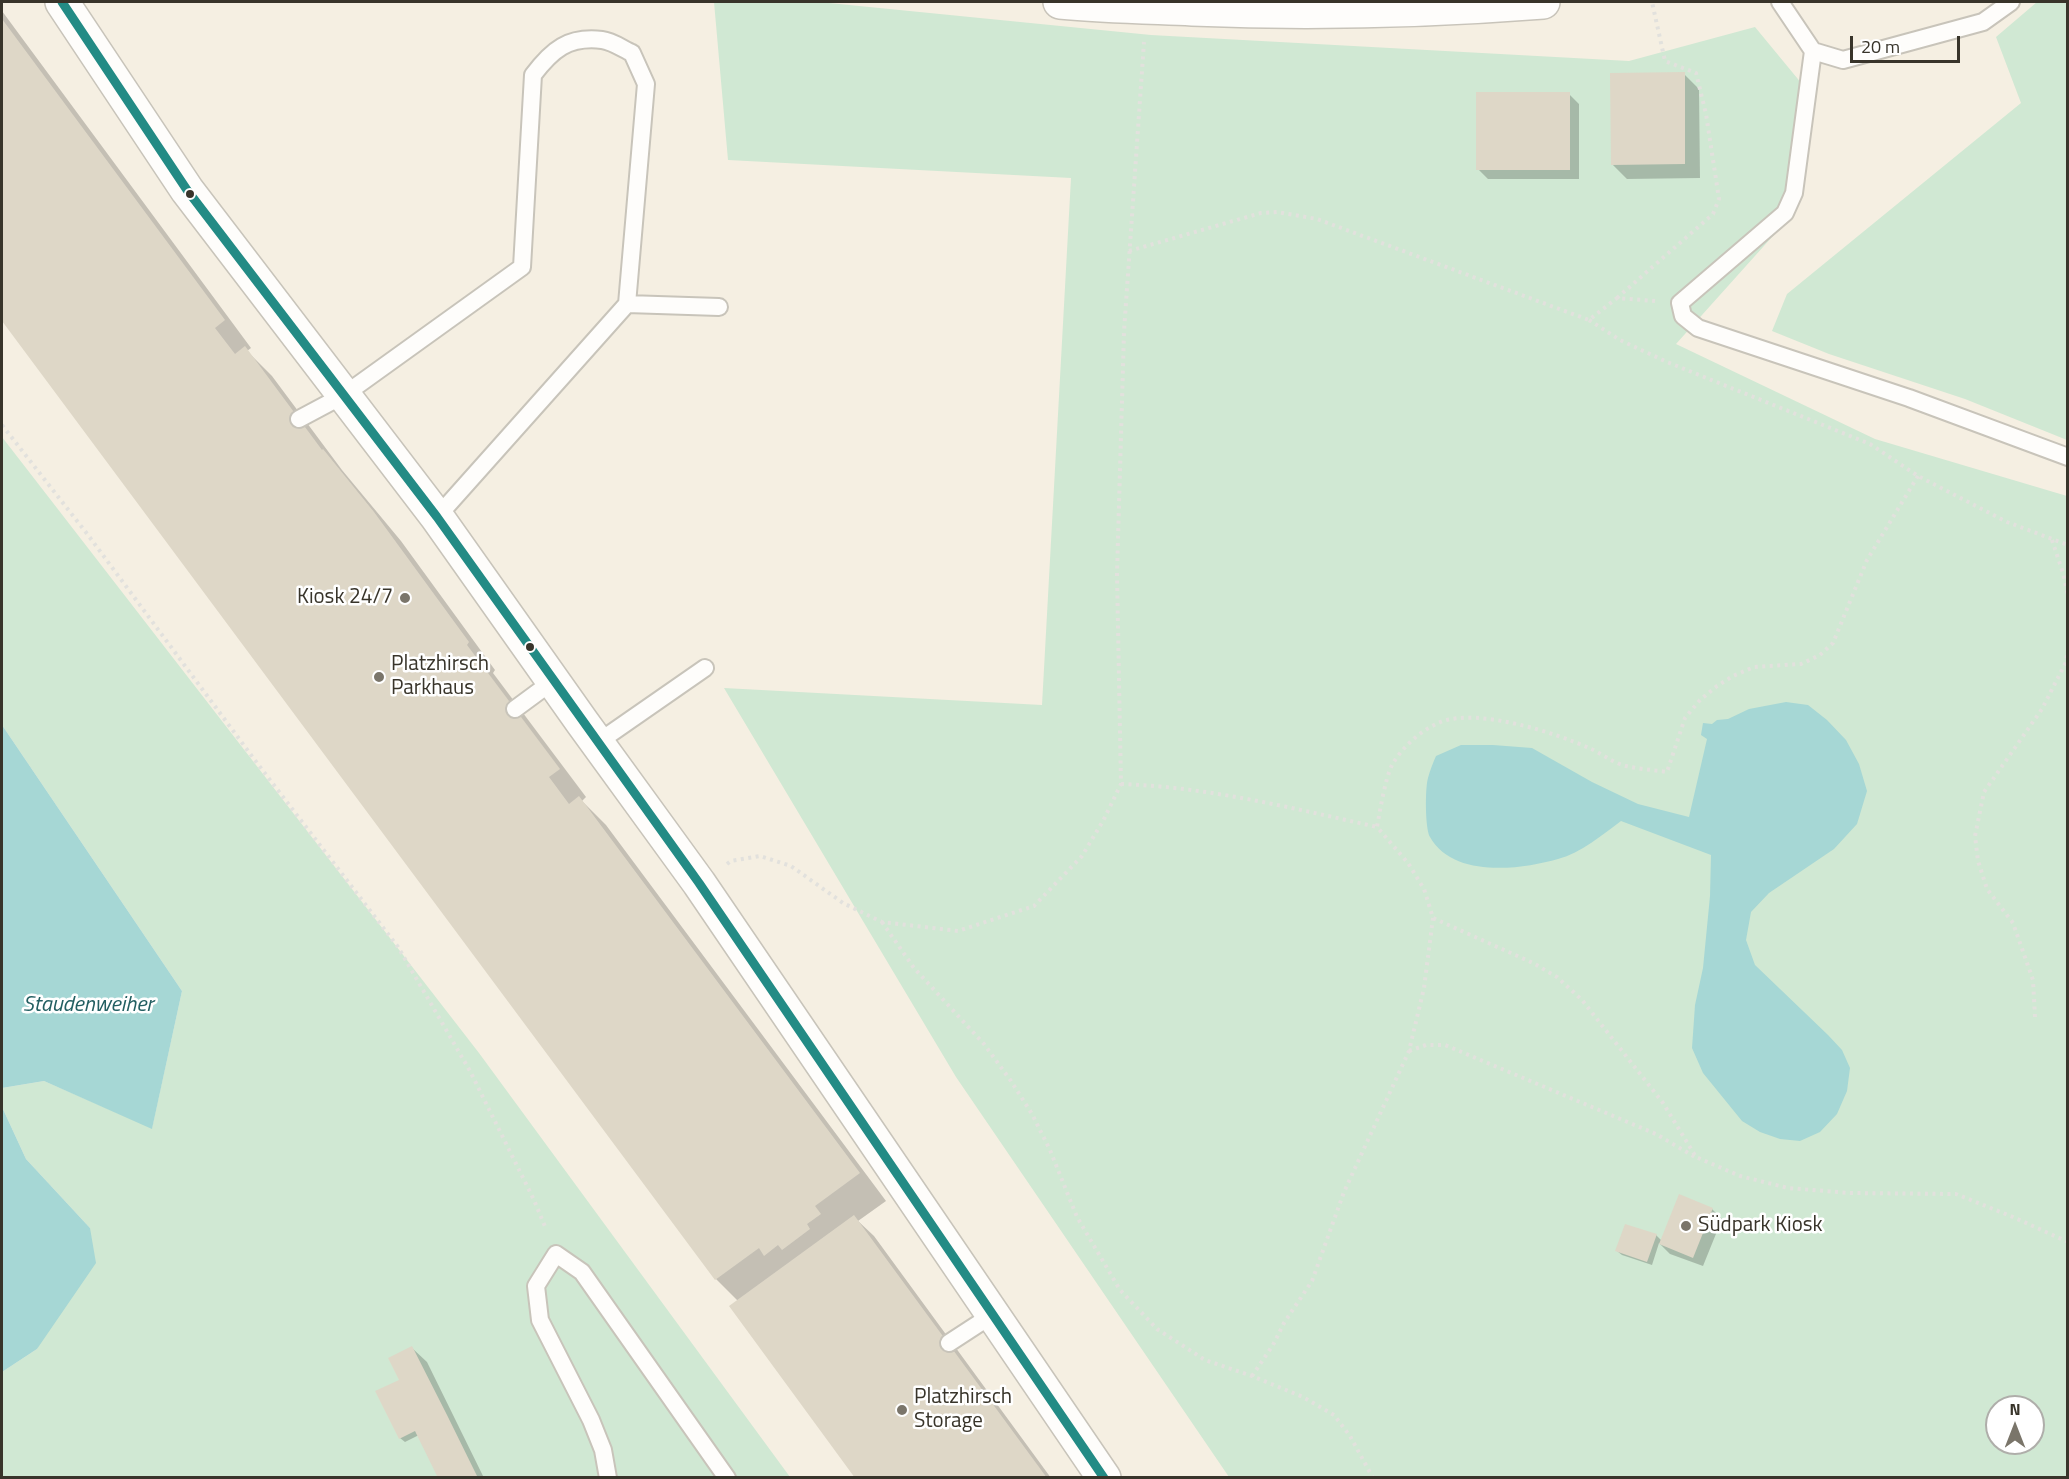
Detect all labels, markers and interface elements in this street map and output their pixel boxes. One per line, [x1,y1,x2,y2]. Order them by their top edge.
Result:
scale bar [1853,24,1962,62]
text: 20 m [1861,33,1900,60]
unlabelled marker [184,188,196,200]
place label: Kiosk 24/7 [297,585,393,611]
marker: Kiosk 24/7 [398,591,412,605]
unlabelled marker [524,641,536,653]
place label: Platzhirsch Parkhaus [391,652,489,702]
marker: Platzhirsch Parkhaus [372,670,386,684]
water label: Staudenweiher [23,993,153,1019]
place label: Südpark Kiosk [1698,1213,1823,1239]
marker: Südpark Kiosk [1679,1219,1693,1233]
place label: Platzhirsch Storage [914,1385,1012,1435]
north arrow [1985,1395,2045,1455]
text: N [2009,1397,2021,1421]
marker: Platzhirsch Storage [895,1403,909,1417]

